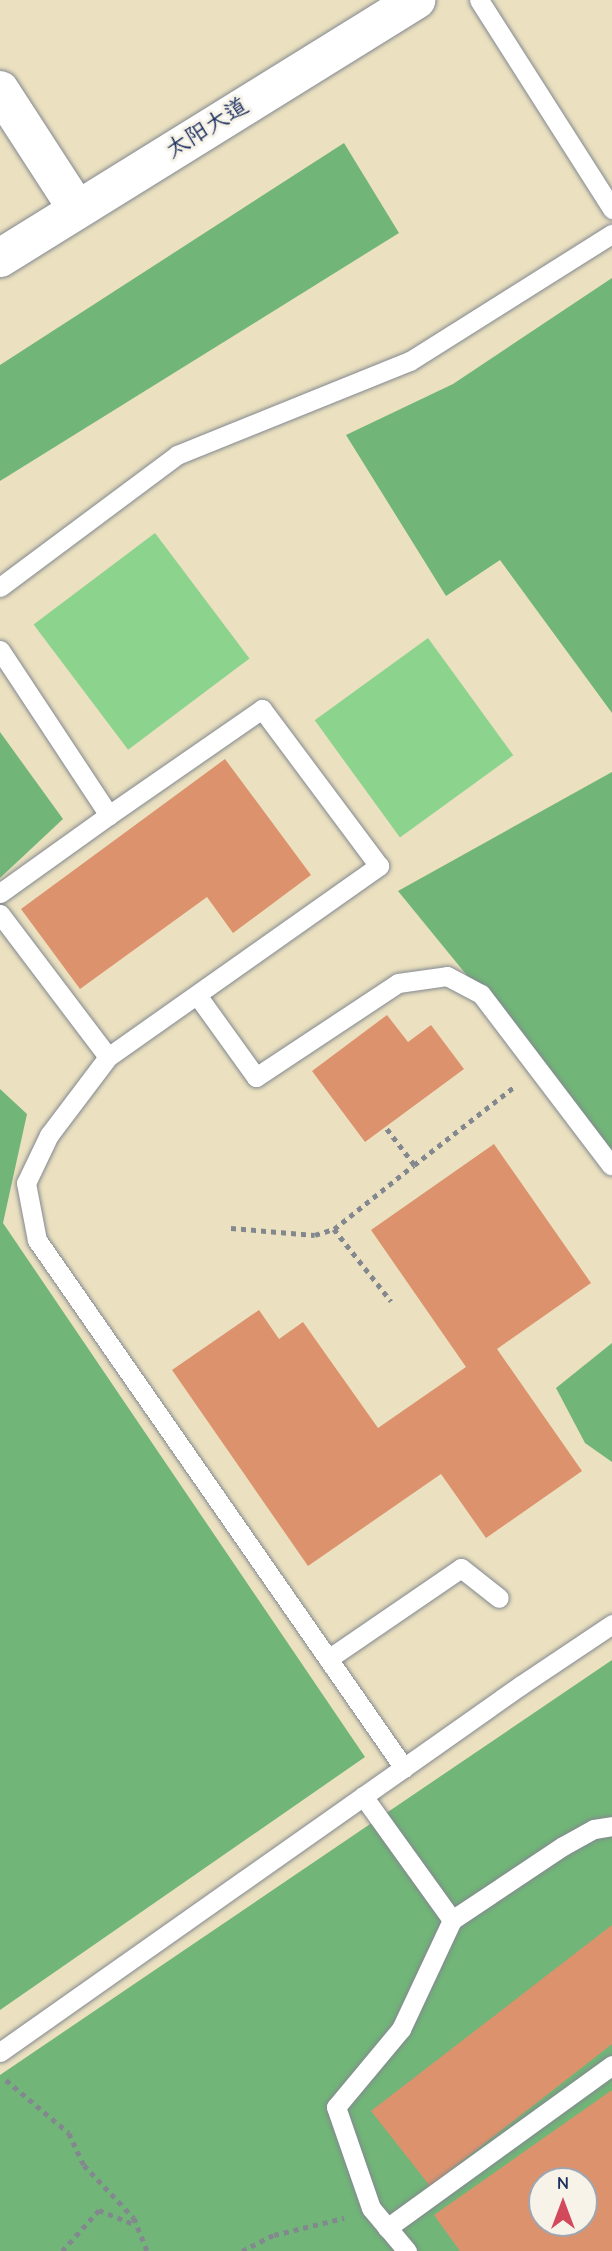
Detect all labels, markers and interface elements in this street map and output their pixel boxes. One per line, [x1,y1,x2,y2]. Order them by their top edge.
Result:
street label: 太阳大道 [161,92,253,164]
north arrow [528,2167,598,2237]
text: N [557,2172,569,2194]

